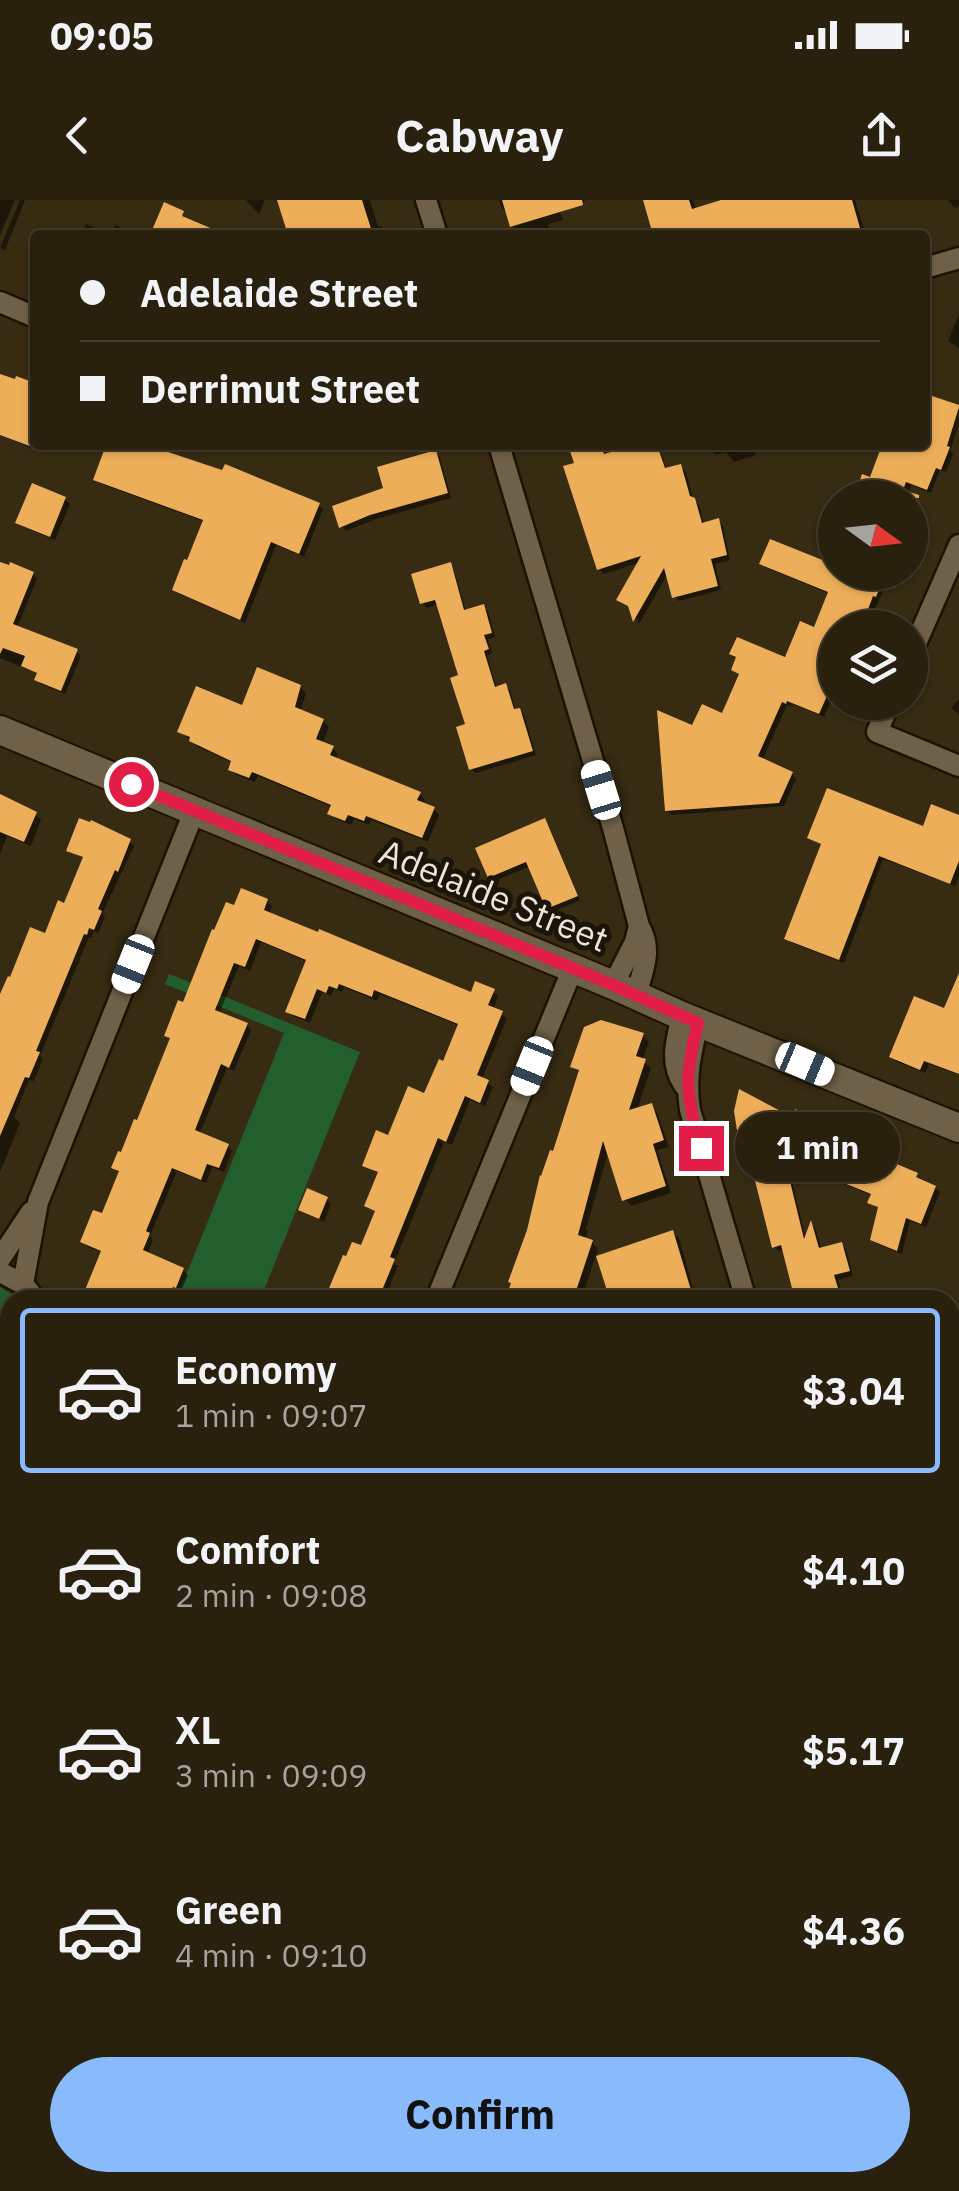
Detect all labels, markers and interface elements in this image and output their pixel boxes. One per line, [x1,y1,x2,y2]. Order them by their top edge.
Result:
text: 09:05 [50,11,154,60]
text: Cabway [395,106,564,164]
icon: back [50,108,105,163]
icon: share [854,108,909,163]
text: Adelaide Street [140,268,418,317]
text: Derrimut Street [140,364,420,413]
north arrow [818,480,928,590]
map controls [818,480,928,720]
button: layers [818,610,928,720]
car [578,757,624,823]
route start [109,762,154,807]
street label: Adelaide Street [373,828,615,962]
car [108,931,158,997]
car [507,1033,557,1099]
car [772,1038,838,1090]
callout: 1 min [736,1113,901,1183]
route end [679,1126,724,1171]
text: 1 min [776,1126,859,1168]
text: Economy [175,1345,337,1394]
icon: car [55,1346,145,1436]
text: $3.04 [802,1366,905,1415]
text: 1 min · 09:07 [175,1394,368,1436]
text: Comfort [175,1525,320,1574]
icon: car [55,1526,145,1616]
text: $4.10 [802,1546,905,1595]
text: 2 min · 09:08 [175,1574,368,1616]
text: XL [175,1705,221,1754]
icon: car [55,1706,145,1796]
text: $5.17 [802,1726,905,1775]
text: 3 min · 09:09 [175,1754,368,1796]
text: Green [175,1885,283,1934]
icon: car [55,1886,145,1976]
text: $4.36 [802,1906,905,1955]
text: 4 min · 09:10 [175,1934,368,1976]
button: Confirm [50,2057,910,2172]

